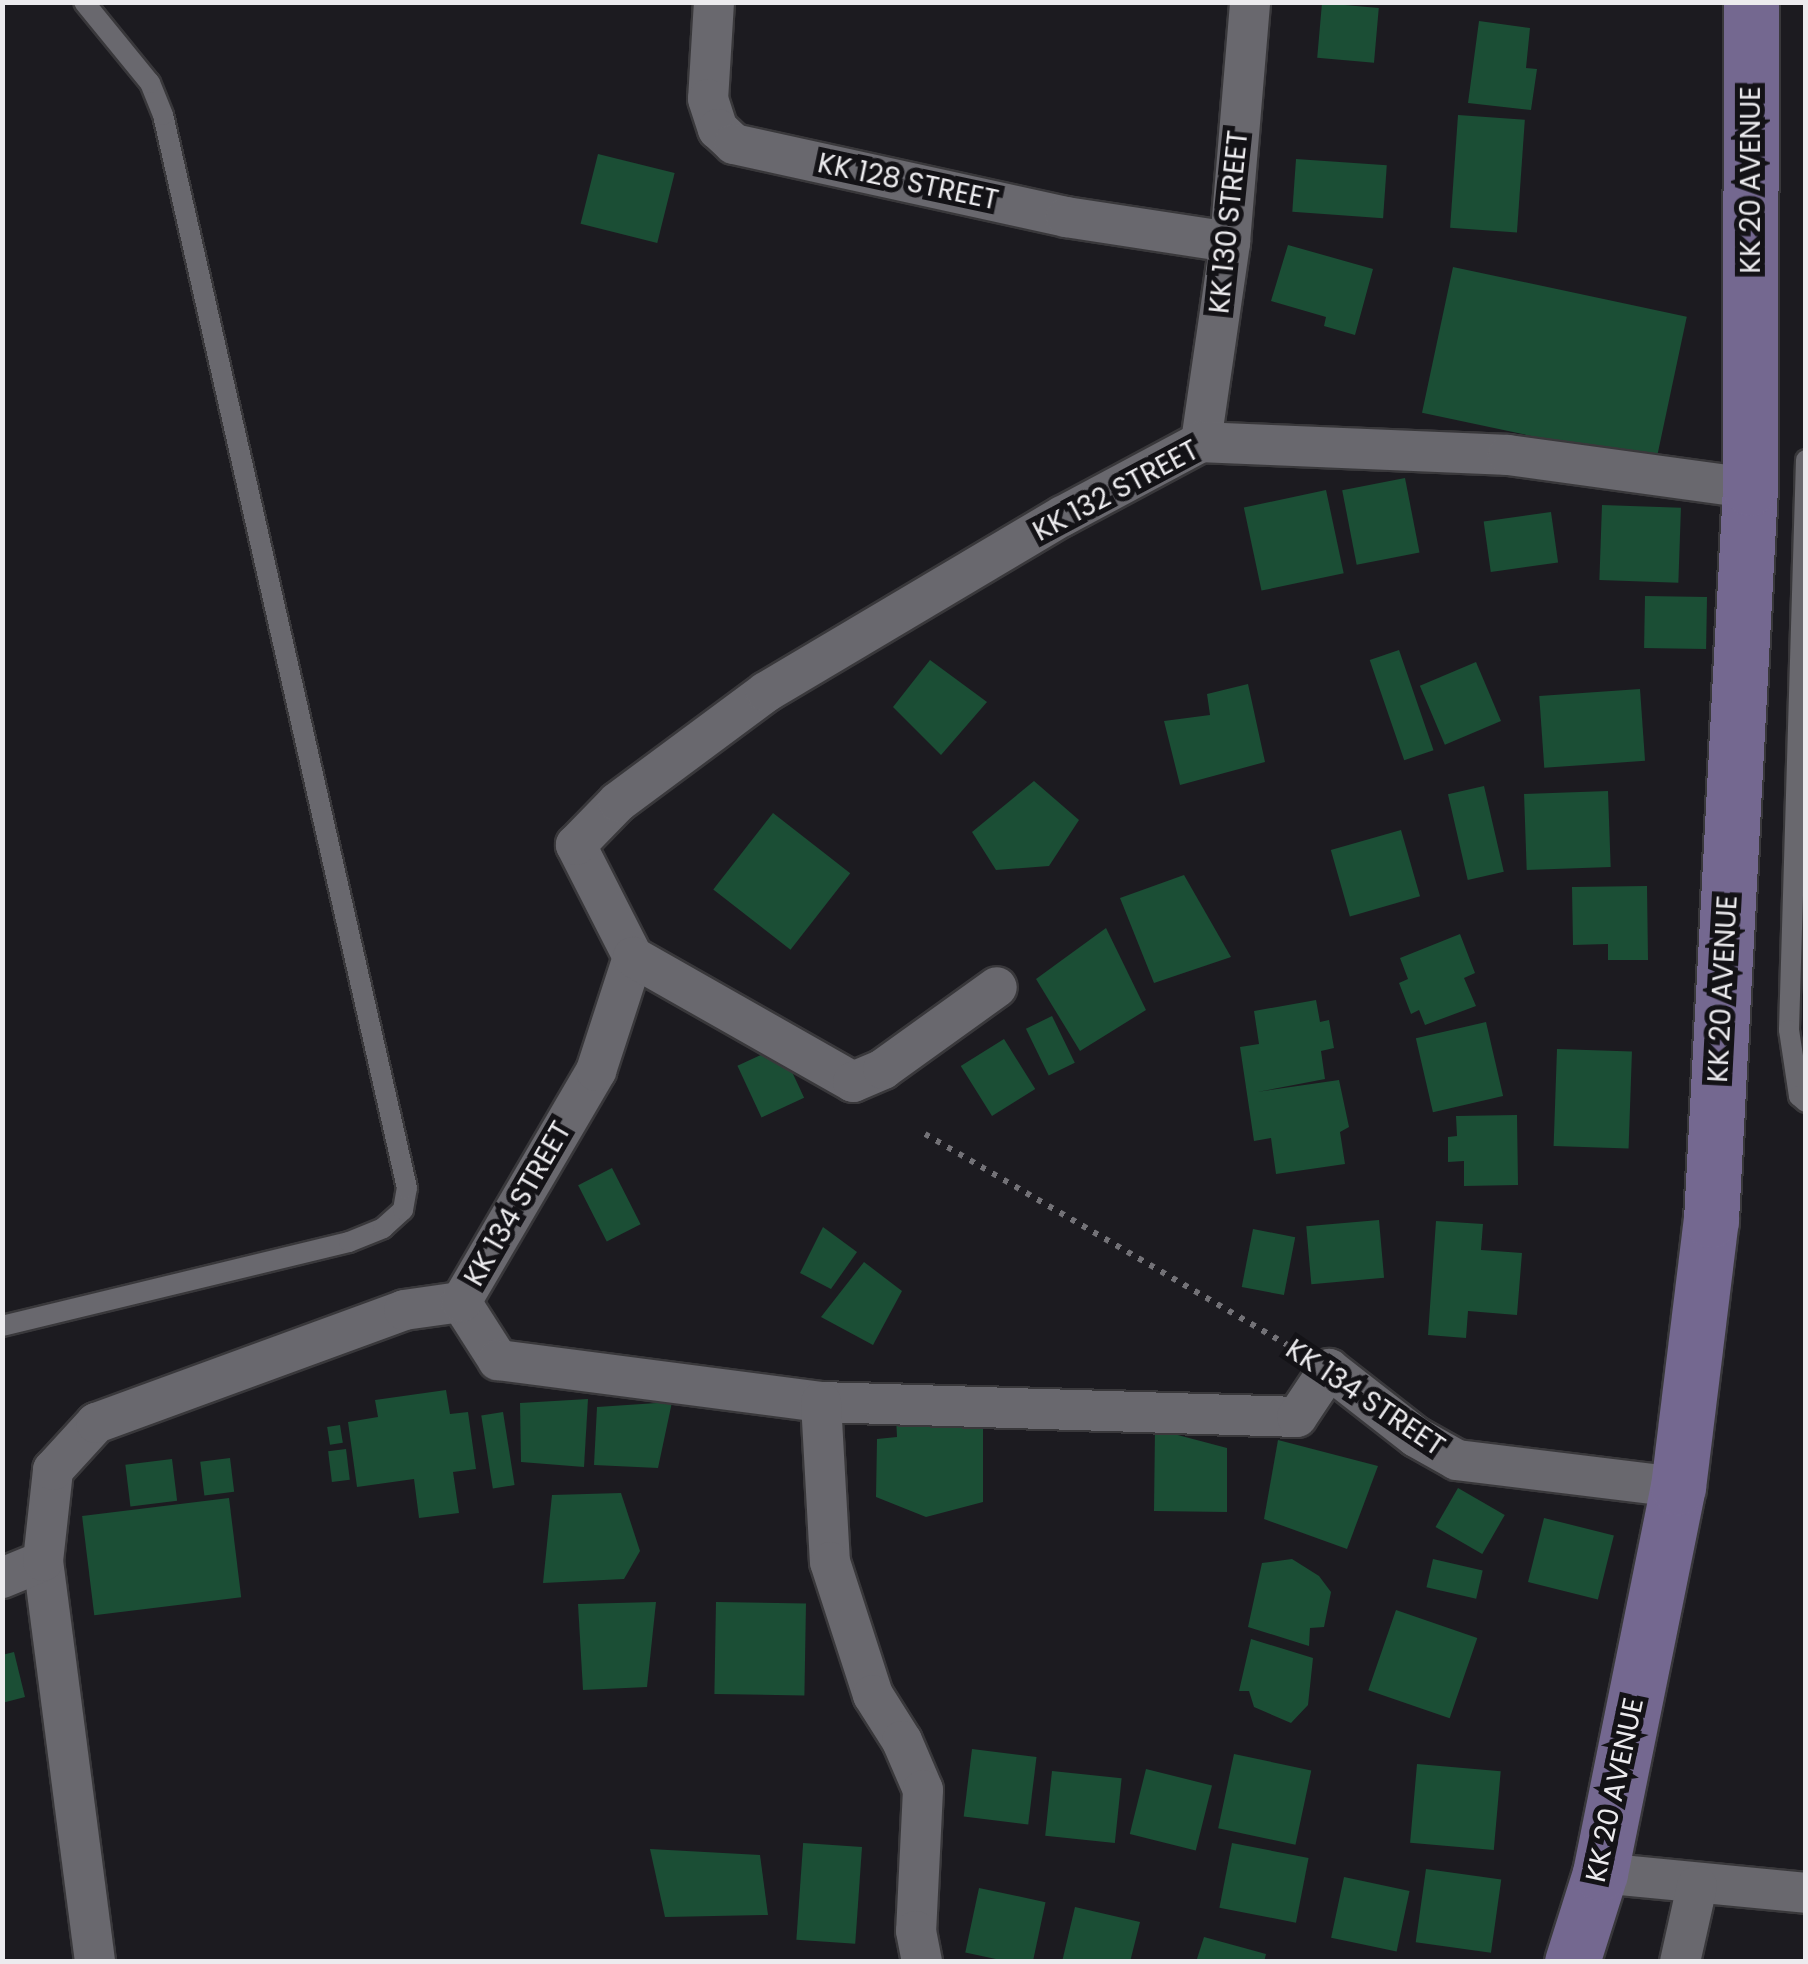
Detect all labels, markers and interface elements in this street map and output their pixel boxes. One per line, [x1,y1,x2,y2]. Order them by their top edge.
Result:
street label: KK 20 AVENUE [1734,86,1768,274]
street label: KK 130 STREET [1203,129,1255,315]
street label: KK 128 STREET [815,146,1001,218]
street label: KK 132 STREET [1028,433,1204,549]
street label: KK 20 AVENUE [1701,895,1745,1083]
street label: KK 134 STREET [457,1116,579,1292]
street label: KK 134 STREET [1279,1333,1451,1463]
street label: KK 20 AVENUE [1579,1695,1651,1885]

